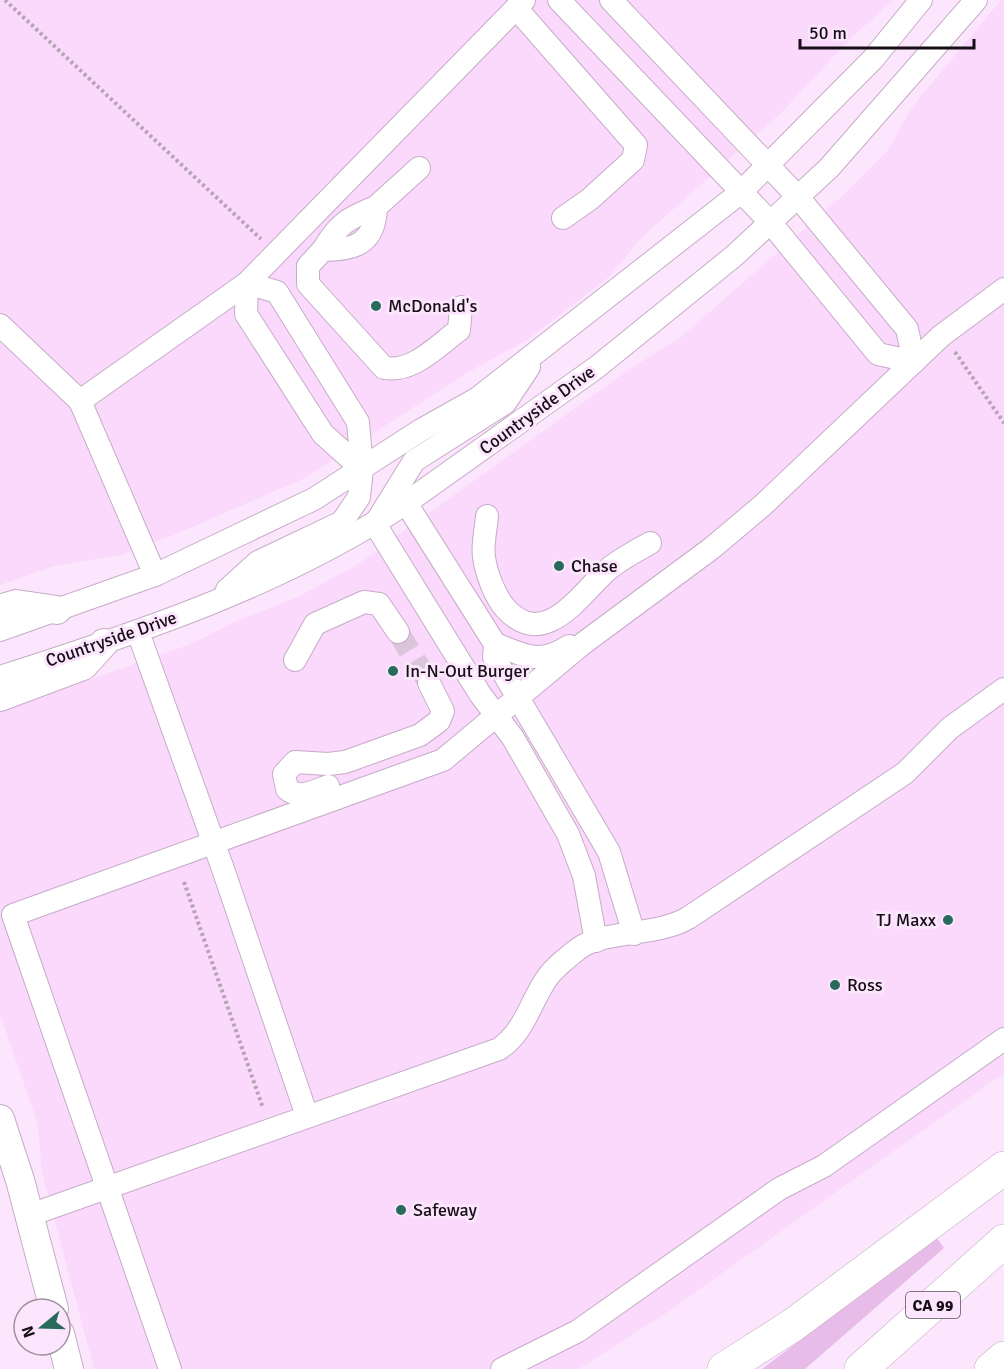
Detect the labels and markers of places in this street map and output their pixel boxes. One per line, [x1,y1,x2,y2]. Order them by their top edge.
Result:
place label: McDonald's [388,295,477,317]
marker: McDonald's [369,299,383,313]
place label: Chase [571,555,618,577]
marker: Chase [552,559,566,573]
place label: In-N-Out Burger [405,660,530,682]
marker: In-N-Out Burger [386,664,400,678]
place label: TJ Maxx [876,909,937,931]
marker: TJ Maxx [941,913,955,927]
place label: Ross [847,974,883,996]
marker: Ross [828,978,842,992]
place label: Safeway [413,1199,477,1221]
marker: Safeway [394,1203,408,1217]

